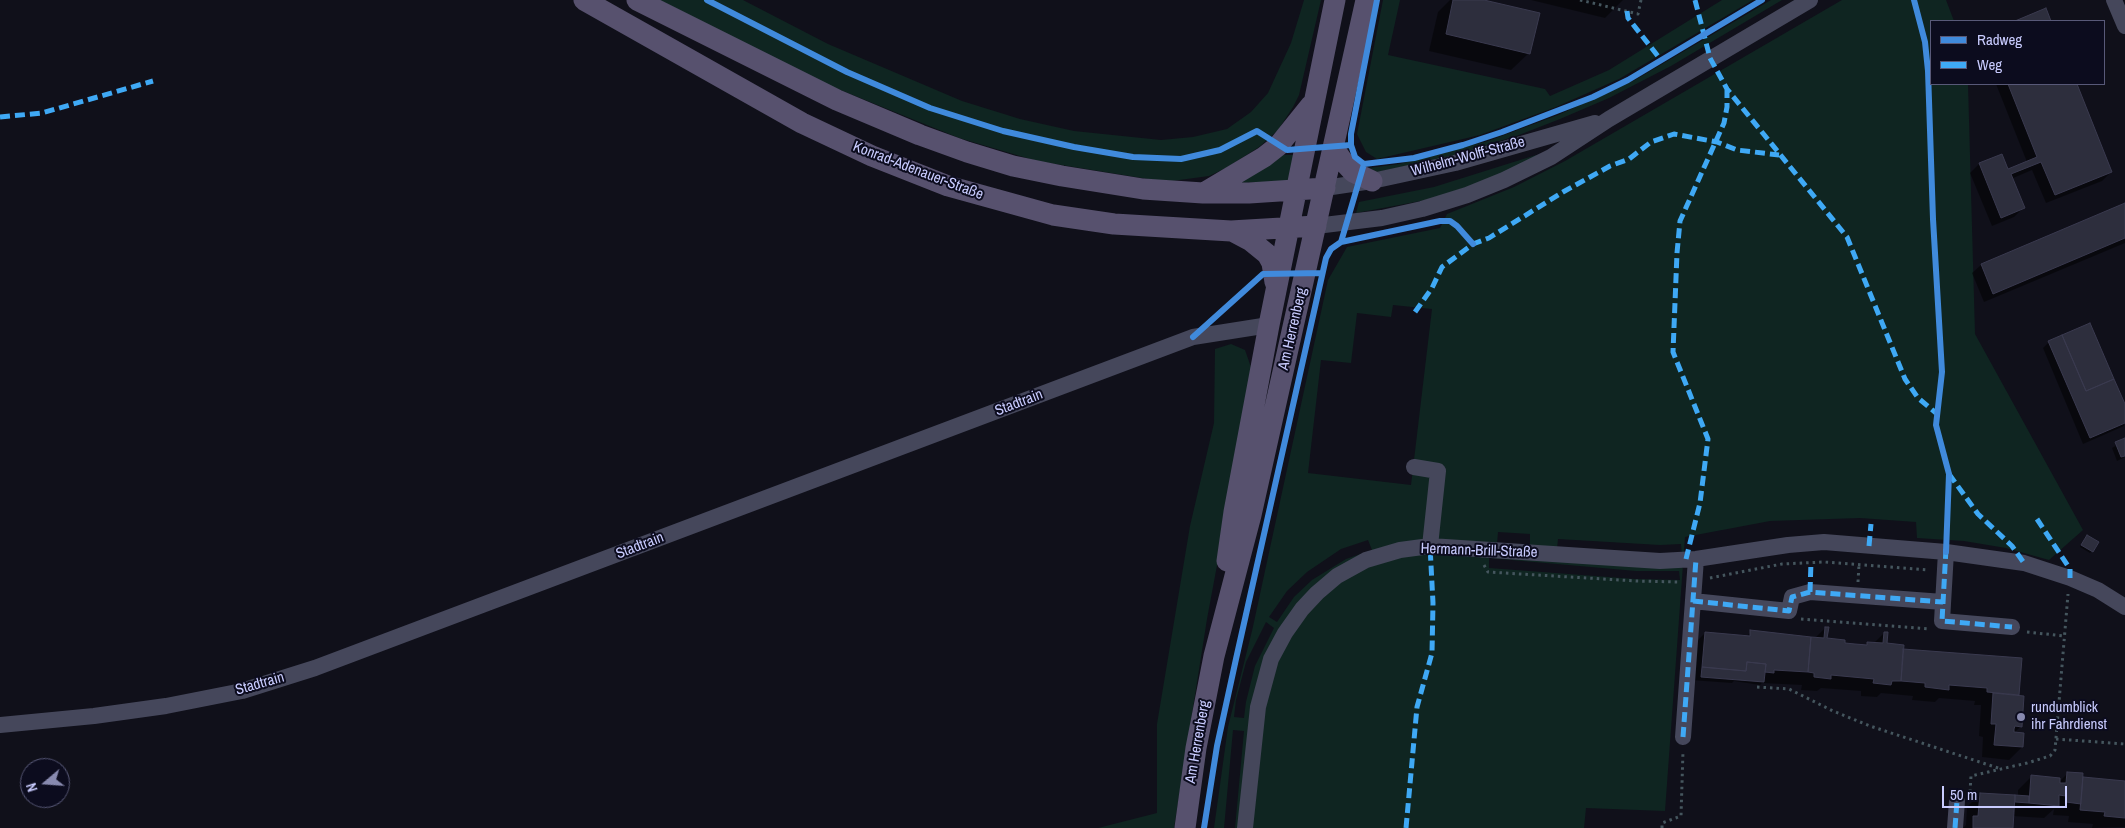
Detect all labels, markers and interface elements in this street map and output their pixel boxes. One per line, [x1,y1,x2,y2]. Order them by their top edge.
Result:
legend [1930,20,2105,85]
text: Radweg [1977,29,2022,50]
text: Weg [1977,54,2002,75]
street label: Wilhelm-Wolff-Straße [1409,133,1527,181]
street label: Konrad-Adenauer-Straße [850,138,986,204]
street label: Am Herrenberg [1275,286,1311,372]
street label: Stadtrain [992,386,1046,420]
street label: Stadtrain [613,529,667,563]
street label: Hermann-Brill-Straße [1420,540,1538,562]
street label: Stadtrain [234,668,286,700]
street label: Am Herrenberg [1182,699,1214,785]
place label: rundumblick ihr Fahrdienst [2031,699,2107,734]
marker: rundumblick ihr Fahrdienst [2015,711,2027,723]
north arrow [20,758,70,808]
scale bar [1945,776,2070,808]
text: N [22,781,42,794]
text: 50 m [1950,784,1977,805]

